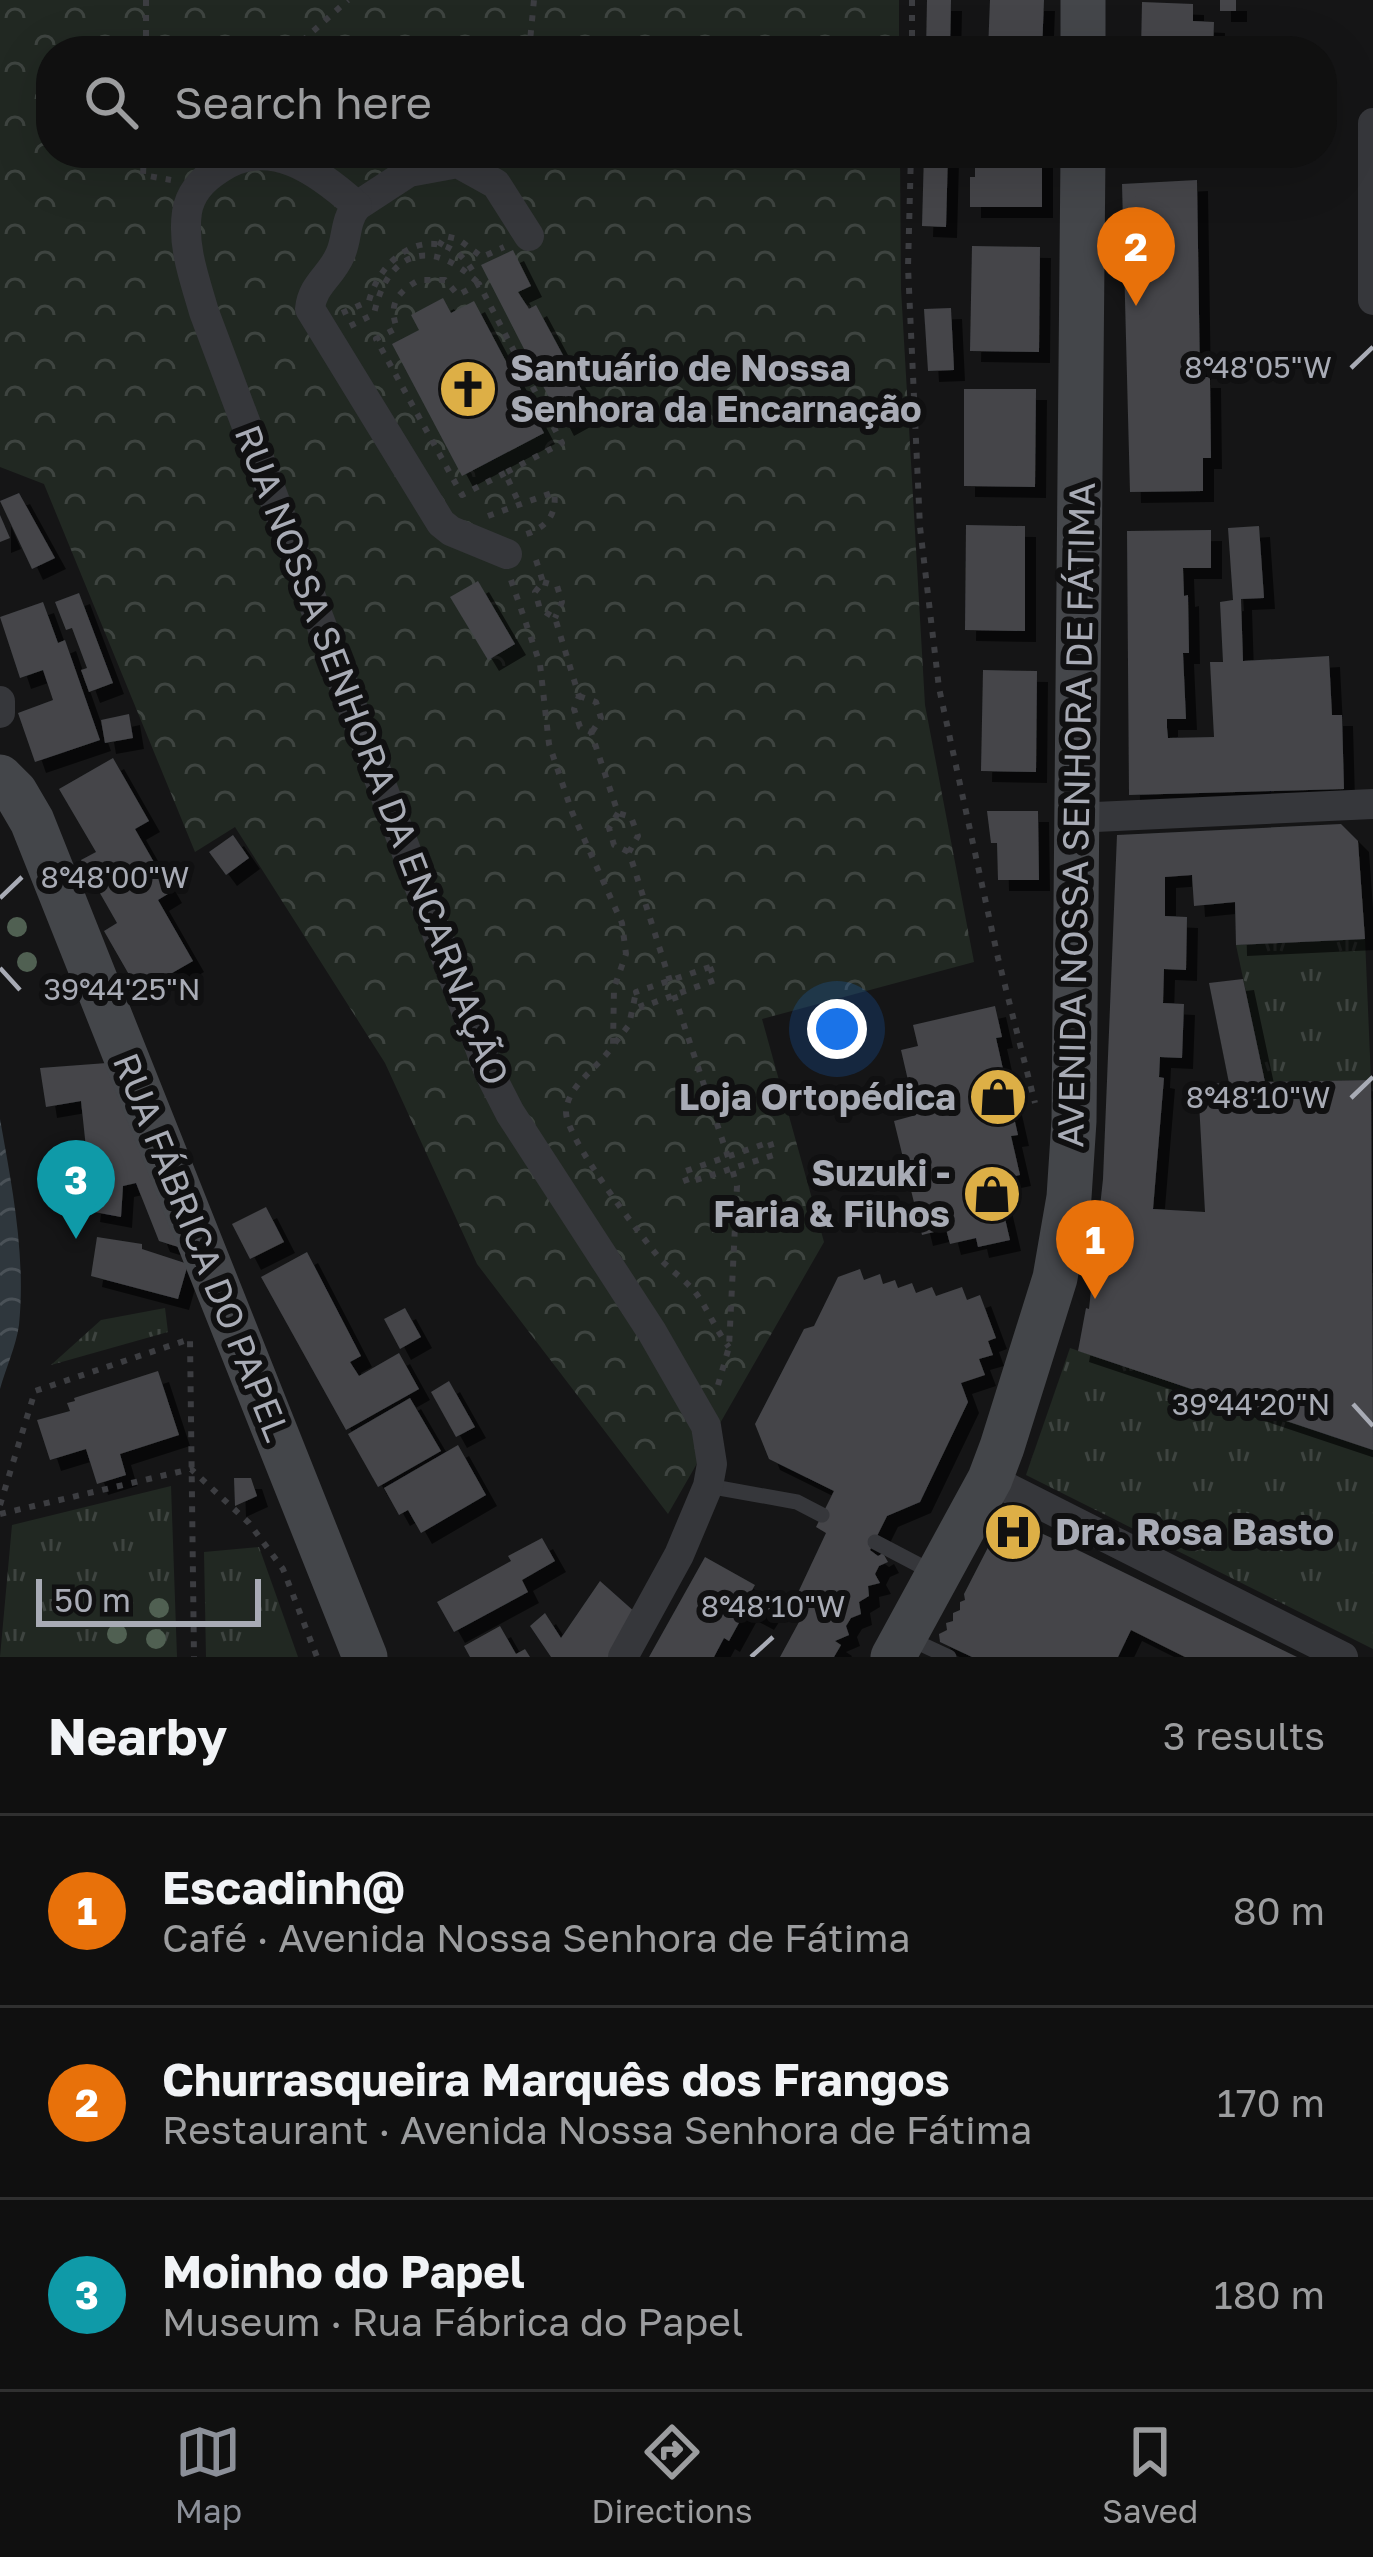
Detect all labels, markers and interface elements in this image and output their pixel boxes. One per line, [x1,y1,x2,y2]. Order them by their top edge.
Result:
search box [36,36,1337,168]
icon: search [78,69,144,135]
text: Search here [174,75,432,129]
pin: 2 [1097,207,1175,306]
place label: Santuário de Nossa Senhora da Encarnação [510,346,922,430]
text: 8°48'05"W [1184,349,1332,385]
church icon: Santuário de Nossa Senhora da Encarnação [437,358,499,420]
street label: RUA NOSSA SENHORA DA ENCARNAÇÃO [226,419,519,1091]
street label: AVENIDA NOSSA SENHORA DE FÁTIMA [1048,482,1103,1148]
text: 8°48'00"W [41,859,189,895]
text: 39°44'25"N [43,971,201,1007]
your location [807,999,867,1059]
street label: RUA FÁBRICA DO PAPEL [105,1047,300,1447]
shop icon: Loja Ortopédica [967,1066,1029,1128]
place label: Loja Ortopédica [679,1075,956,1118]
text: 8°48'10"W [1186,1079,1330,1115]
pin: 3 [37,1140,115,1239]
place label: Suzuki - Faria & Filhos [713,1151,950,1235]
shop icon: Suzuki - Faria & Filhos [961,1163,1023,1225]
pin: 1 [1056,1200,1134,1299]
text: 39°44'20"N [1172,1386,1330,1422]
hospital icon: Dra. Rosa Basto [982,1501,1044,1563]
place label: Dra. Rosa Basto [1055,1510,1334,1553]
scale bar [36,1573,261,1626]
text: 50 m [54,1580,131,1619]
text: 8°48'10"W [701,1588,845,1624]
text: Nearby [48,1705,227,1766]
text: 3 results [1163,1712,1325,1759]
text: Escadinh@ [162,1860,405,1914]
text: 1 [77,1887,97,1934]
text: 80 m [1233,1887,1325,1934]
text: Café · Avenida Nossa Senhora de Fátima [162,1914,911,1961]
text: Churrasqueira Marquês dos Frangos [162,2052,950,2106]
text: 2 [75,2079,99,2126]
text: 170 m [1217,2079,1325,2126]
text: Restaurant · Avenida Nossa Senhora de Fátima [162,2106,1032,2153]
text: Moinho do Papel [162,2244,525,2298]
text: 3 [75,2271,99,2318]
text: 180 m [1214,2271,1325,2318]
text: Museum · Rua Fábrica do Papel [162,2298,743,2345]
tab: Map [175,2419,242,2530]
tab: Directions [591,2419,753,2530]
tab: Saved [1102,2419,1198,2530]

